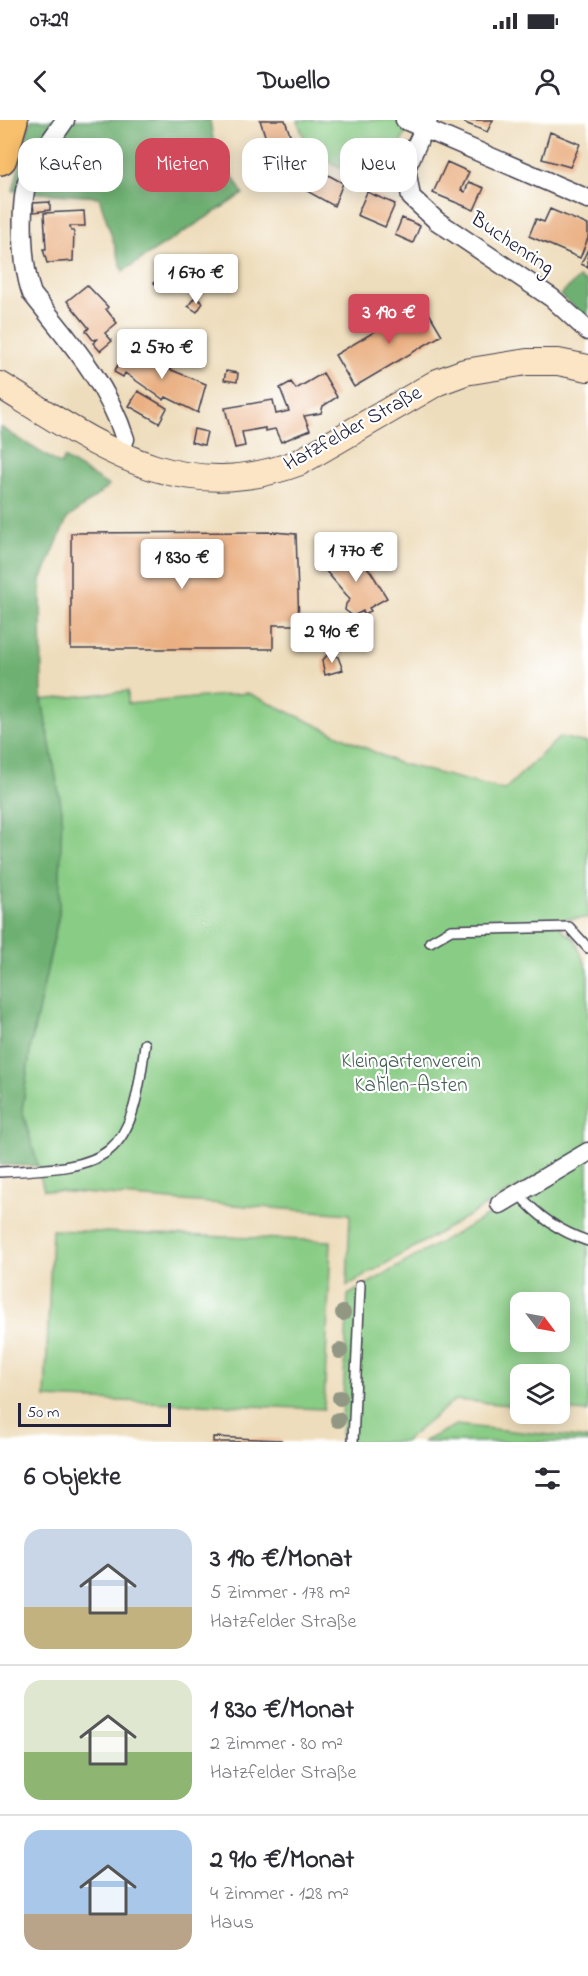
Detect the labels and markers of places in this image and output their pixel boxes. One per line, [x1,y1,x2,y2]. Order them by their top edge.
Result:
pin: 1 670 € [141,254,251,305]
pin: 3 190 € [334,294,444,345]
pin: 2 570 € [107,329,217,380]
pin: 1 770 € [301,532,411,583]
pin: 1 830 € [127,539,237,590]
pin: 2 910 € [277,613,387,664]

